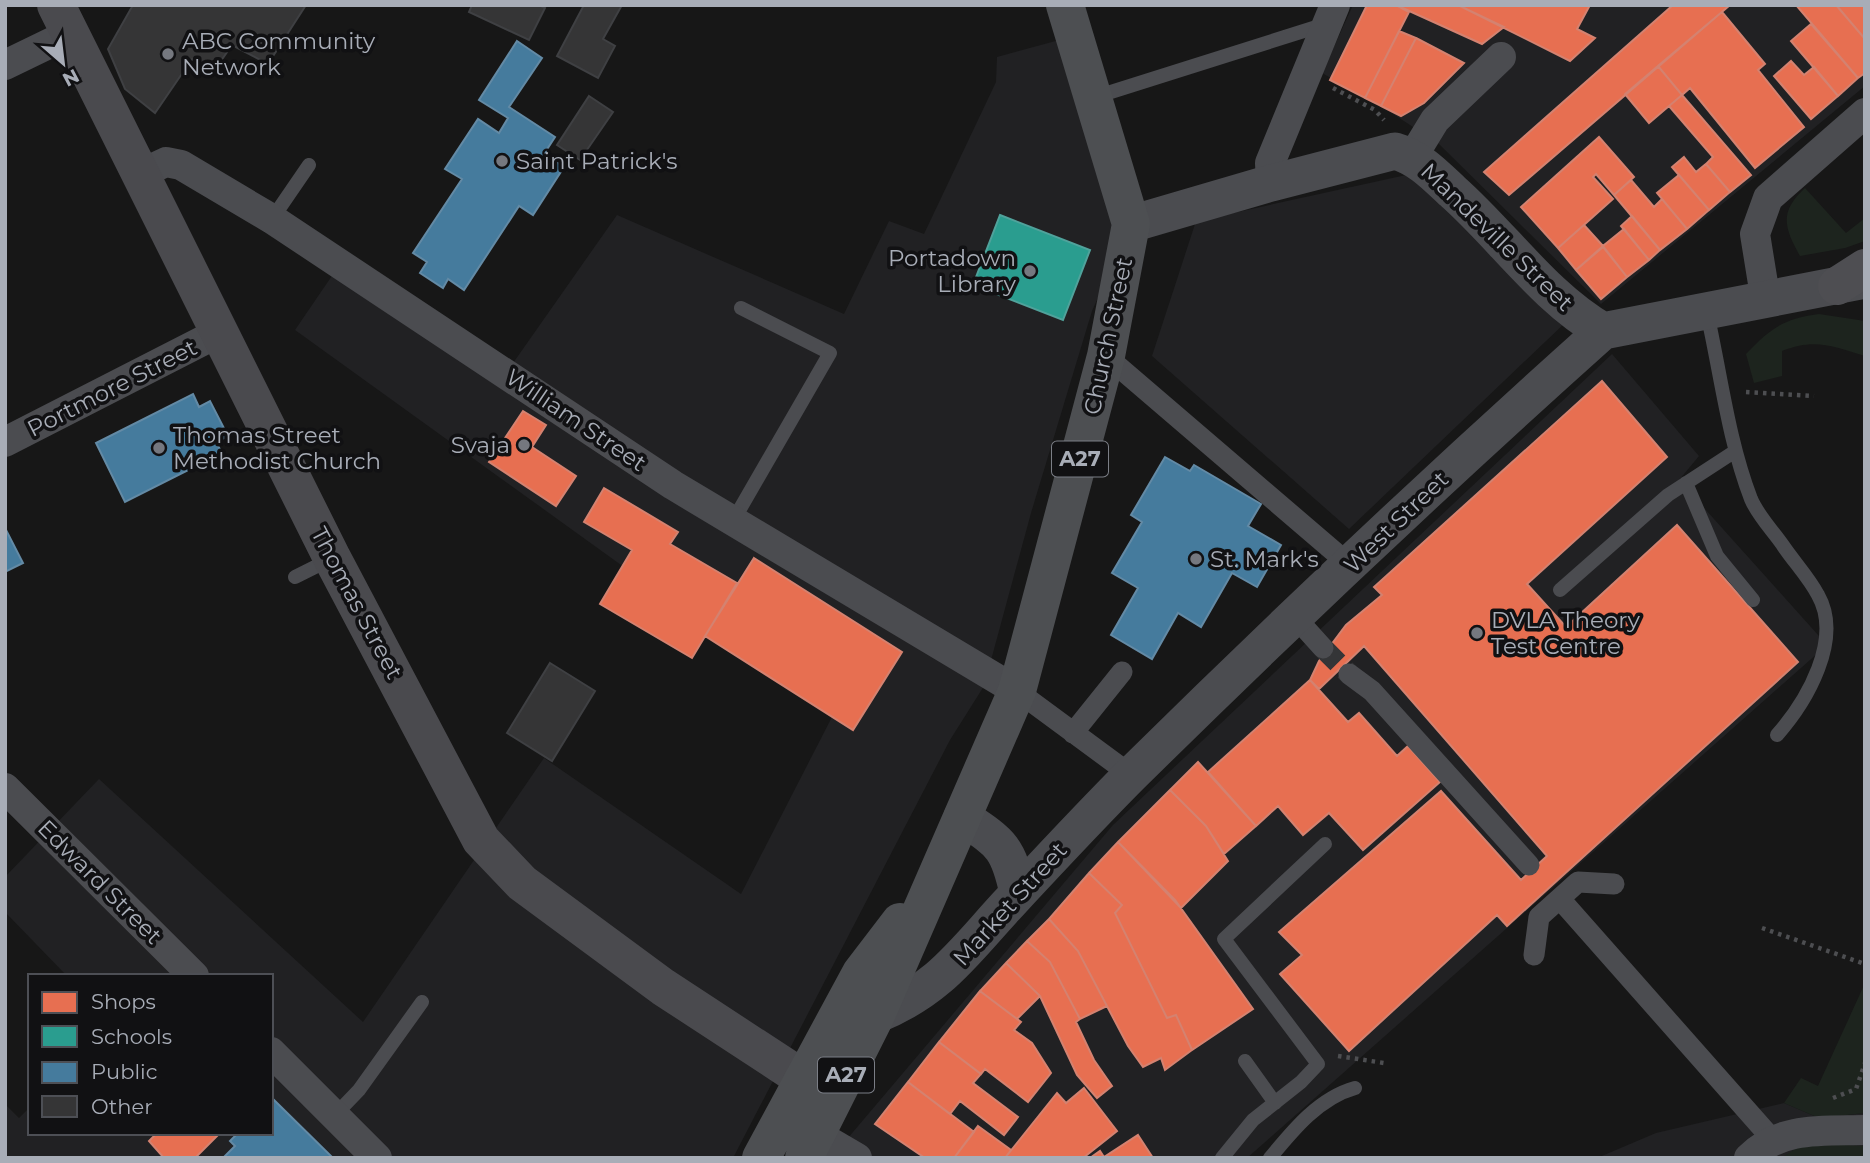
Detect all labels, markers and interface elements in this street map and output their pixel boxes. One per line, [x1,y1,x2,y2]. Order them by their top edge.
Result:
place label: ABC Community Network [182,27,376,81]
north arrow [28,28,98,98]
marker: ABC Community Network [160,46,176,62]
text: N [59,64,83,91]
place label: Saint Patrick's [516,147,678,175]
marker: Saint Patrick's [494,153,510,169]
street label: Mandeville Street [1415,157,1579,317]
place label: Portadown Library [888,244,1017,298]
street label: Church Street [1078,255,1138,417]
marker: Portadown Library [1022,263,1038,279]
street label: Portmore Street [22,333,202,443]
street label: William Street [500,363,652,477]
place label: Thomas Street Methodist Church [173,421,381,475]
place label: Svaja [451,431,510,459]
marker: Svaja [516,437,532,453]
marker: Thomas Street Methodist Church [151,440,167,456]
road number: A27 [1052,442,1108,476]
street label: West Street [1338,465,1454,579]
street label: Thomas Street [305,522,409,684]
place label: St. Mark's [1210,545,1319,573]
marker: St. Mark's [1188,551,1204,567]
place label: DVLA Theory Test Centre [1491,606,1640,660]
marker: DVLA Theory Test Centre [1469,625,1485,641]
street label: Edward Street [32,814,168,950]
street label: Market Street [947,836,1073,972]
legend [28,974,273,1135]
text: Shops [91,989,156,1014]
text: Schools [91,1024,172,1049]
road number: A27 [818,1058,874,1092]
text: Public [91,1059,158,1084]
text: Other [91,1094,153,1119]

